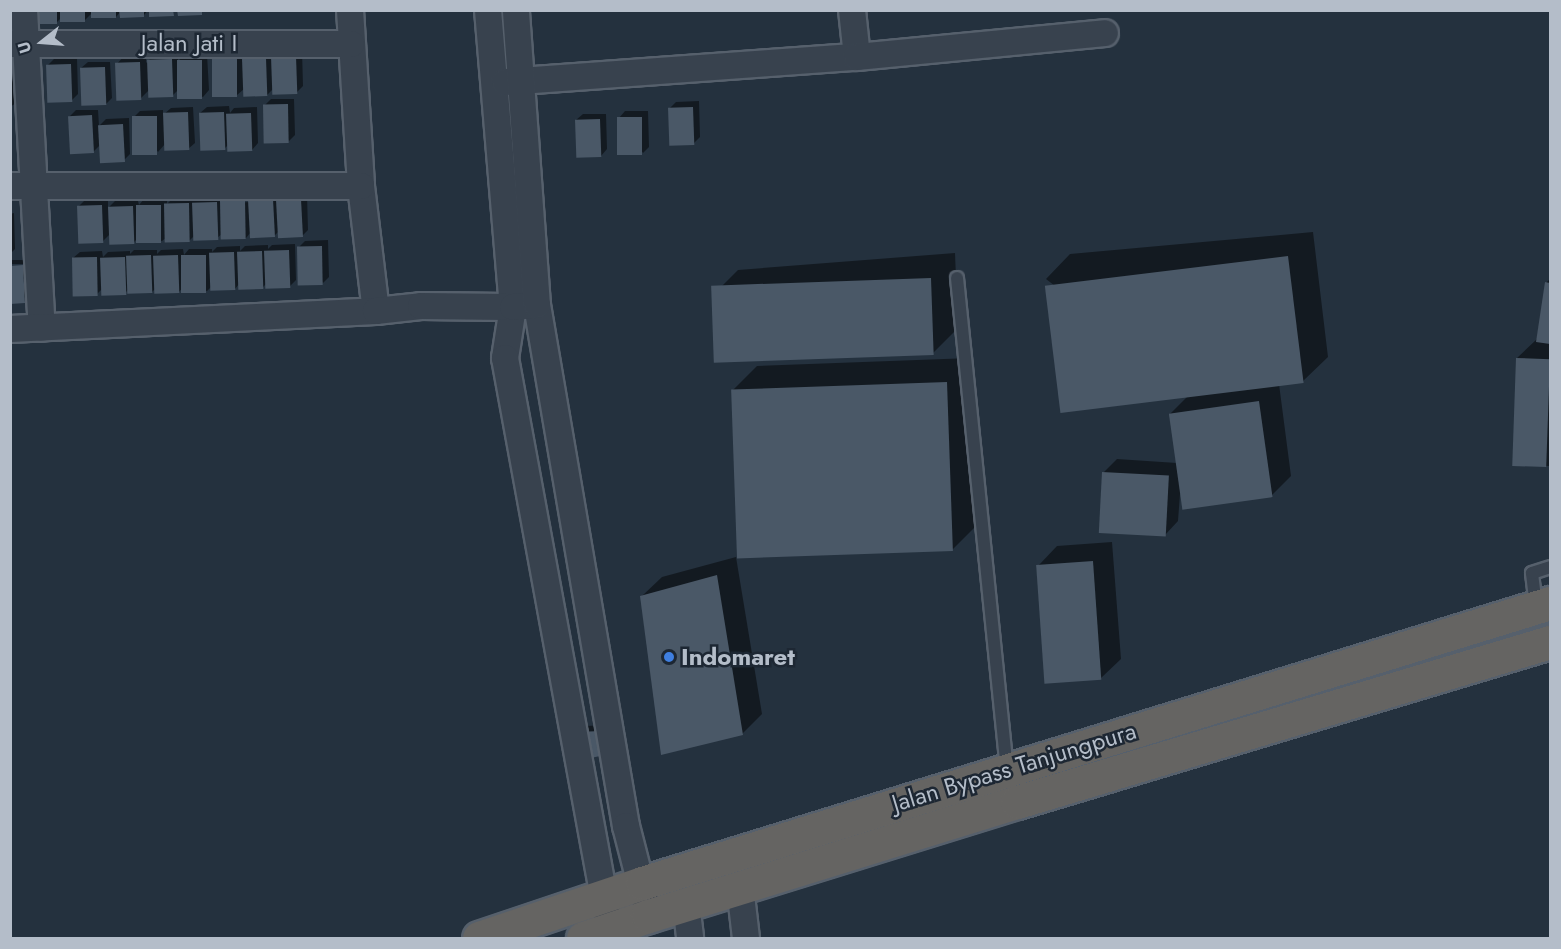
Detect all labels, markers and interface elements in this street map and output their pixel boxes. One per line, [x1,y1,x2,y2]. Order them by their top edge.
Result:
north arrow [12,12,72,72]
street label: Jalan Jati I [141,29,237,57]
text: U [12,39,37,56]
place label: Indomaret [681,643,795,671]
marker: Indomaret [662,650,676,664]
street label: Jalan Bypass Tanjungpura [888,716,1140,818]

